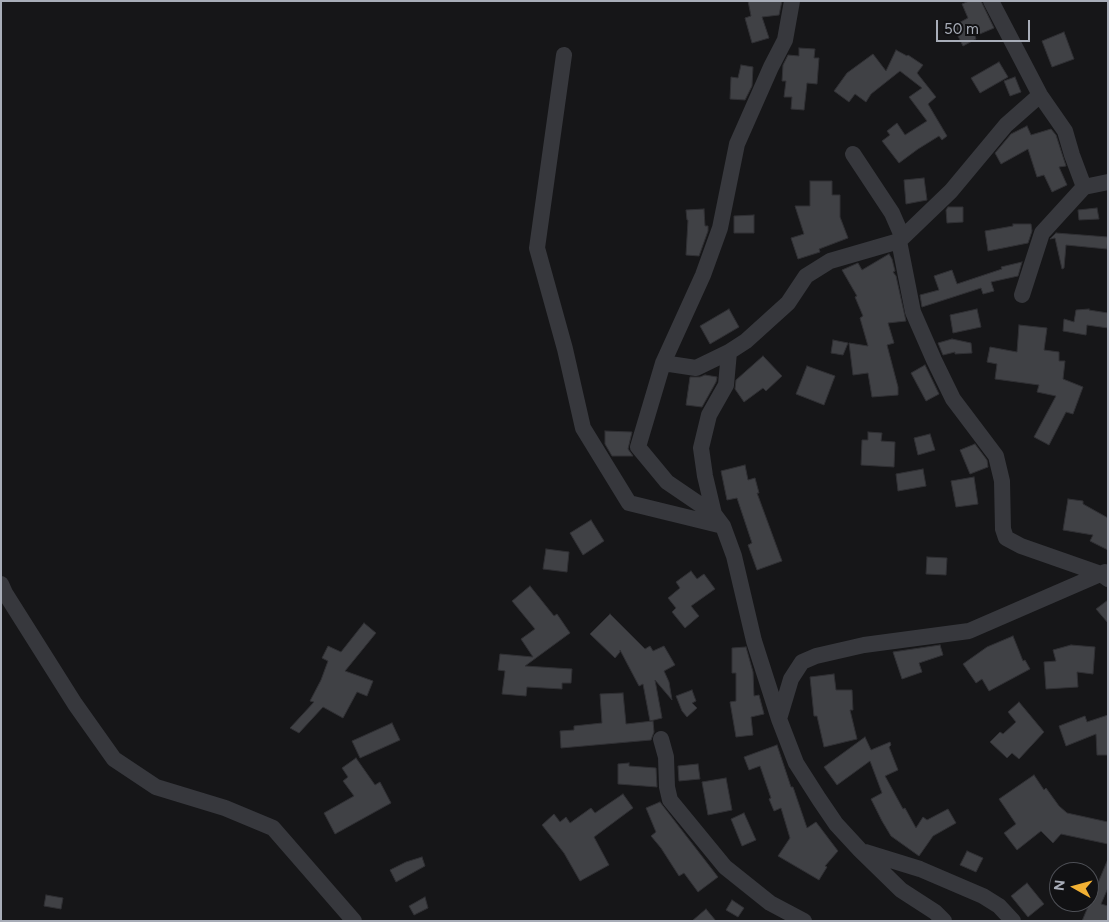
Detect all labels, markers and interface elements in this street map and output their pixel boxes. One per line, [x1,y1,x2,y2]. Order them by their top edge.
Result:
scale bar [939,10,1033,42]
text: 50 m [944,20,979,38]
north arrow [1049,862,1099,912]
text: N [1051,879,1069,892]

